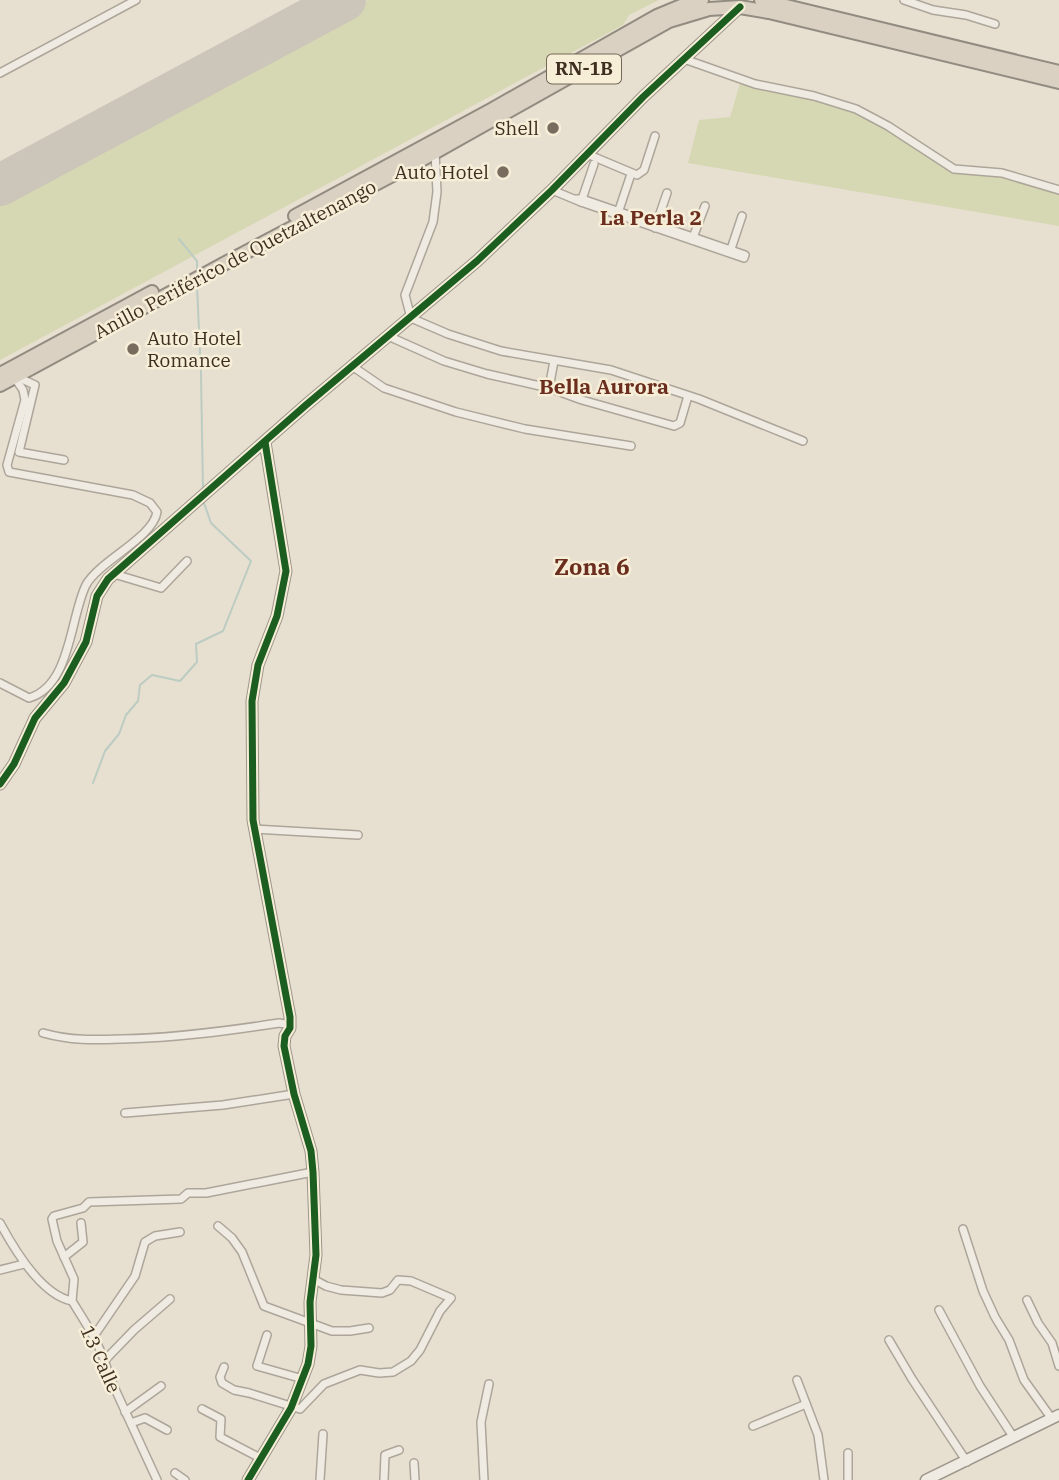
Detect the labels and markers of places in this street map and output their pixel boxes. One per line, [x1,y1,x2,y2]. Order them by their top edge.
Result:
place label: Shell [494,116,539,140]
marker: Shell [545,120,561,136]
place label: Auto Hotel [394,160,489,184]
marker: Auto Hotel [495,164,511,180]
place label: Auto Hotel Romance [147,326,242,372]
marker: Auto Hotel Romance [125,341,141,357]

